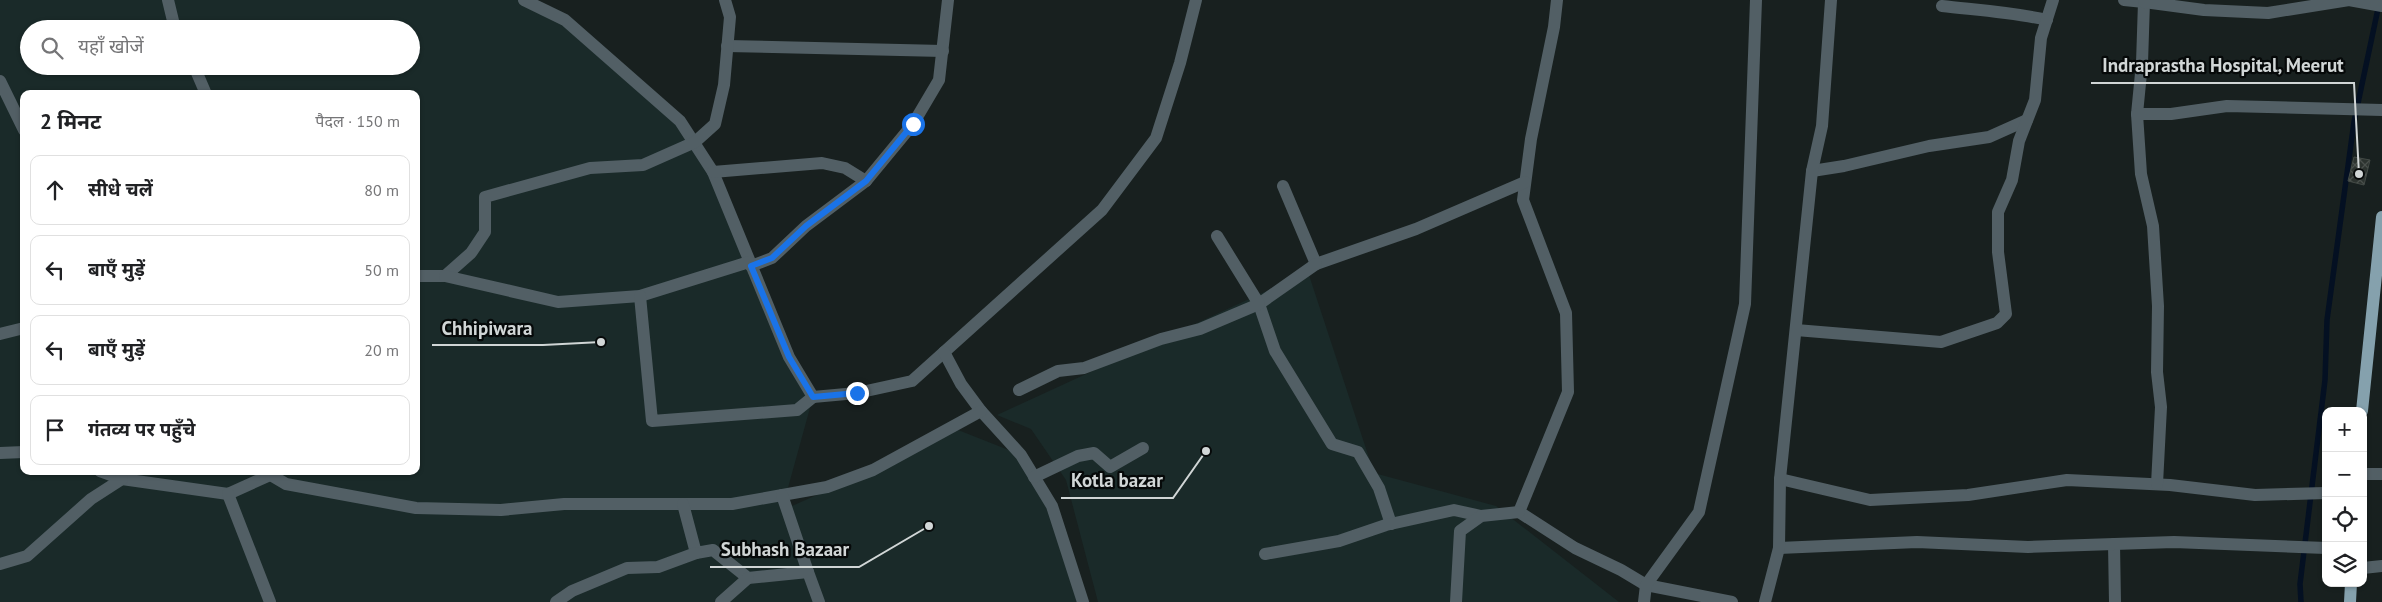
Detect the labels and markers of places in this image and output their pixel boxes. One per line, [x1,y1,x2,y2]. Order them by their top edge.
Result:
callout: Indraprastha Hospital, Meerut [2091,49,2354,83]
callout: Chhipiwara [432,311,543,345]
callout: Kotla bazar [1061,464,1173,498]
callout: Subhash Bazaar [710,533,859,567]

